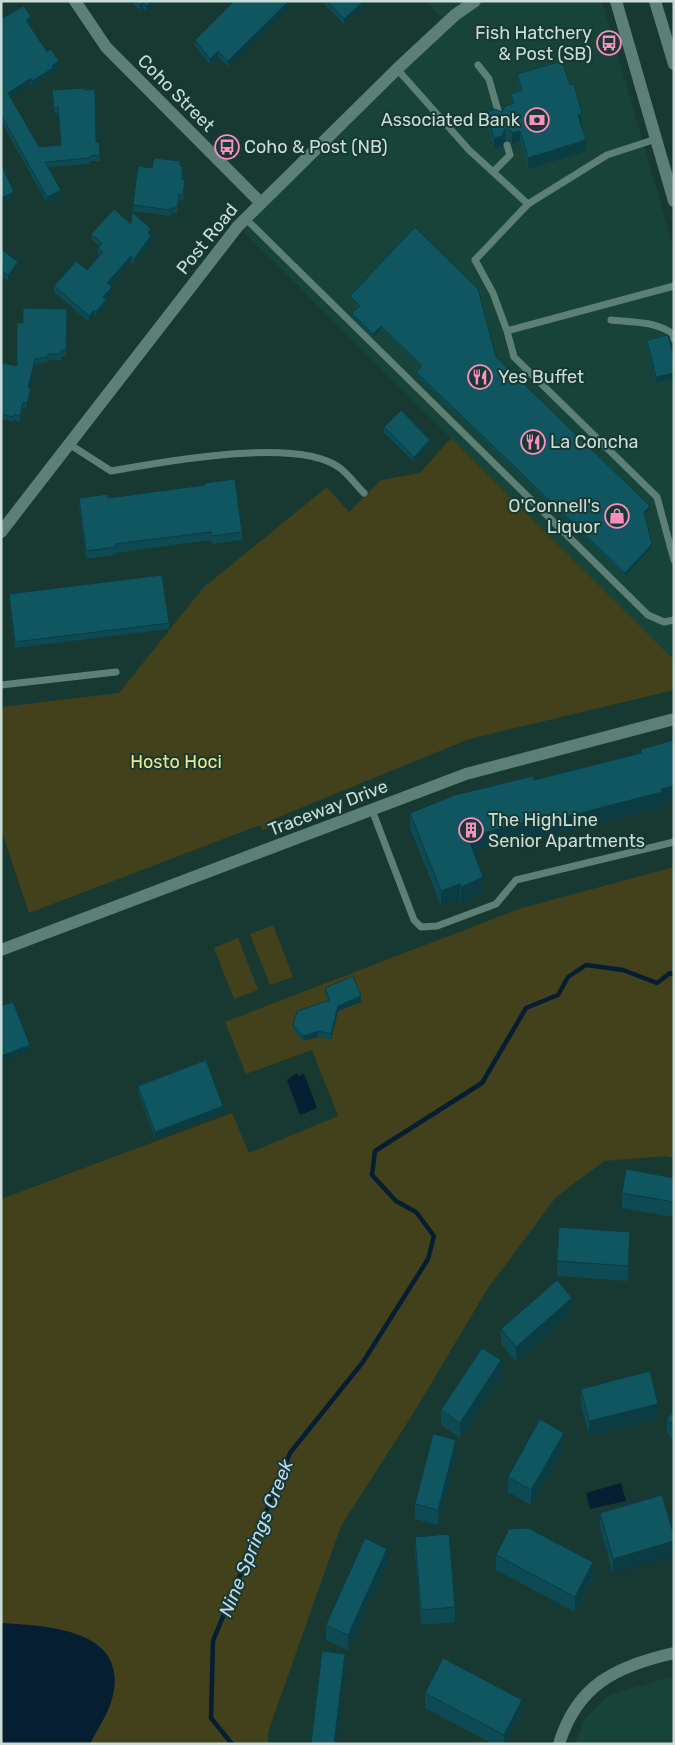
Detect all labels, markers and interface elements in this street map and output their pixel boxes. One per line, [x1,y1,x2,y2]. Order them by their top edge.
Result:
place label: Fish Hatchery & Post (SB) [475,22,592,65]
bus stop icon: Fish Hatchery & Post (SB) [596,30,622,56]
street label: Coho Street [133,50,219,136]
bank icon: Associated Bank [524,107,550,133]
place label: Associated Bank [381,109,521,131]
bus stop icon: Coho & Post (NB) [214,134,240,160]
place label: Coho & Post (NB) [244,136,388,158]
street label: Post Road [172,199,242,279]
restaurant icon: Yes Buffet [467,364,493,390]
place label: Yes Buffet [498,366,584,388]
restaurant icon: La Concha [520,429,546,455]
place label: La Concha [550,431,639,453]
place label: O'Connell's Liquor [508,495,600,538]
shop icon: O'Connell's Liquor [604,503,630,529]
park label: Hosto Hoci [130,751,222,773]
street label: Traceway Drive [265,775,391,841]
place label: The HighLine Senior Apartments [488,809,645,852]
building icon: The HighLine Senior Apartments [458,817,484,843]
water label: Nine Springs Creek [214,1456,298,1620]

